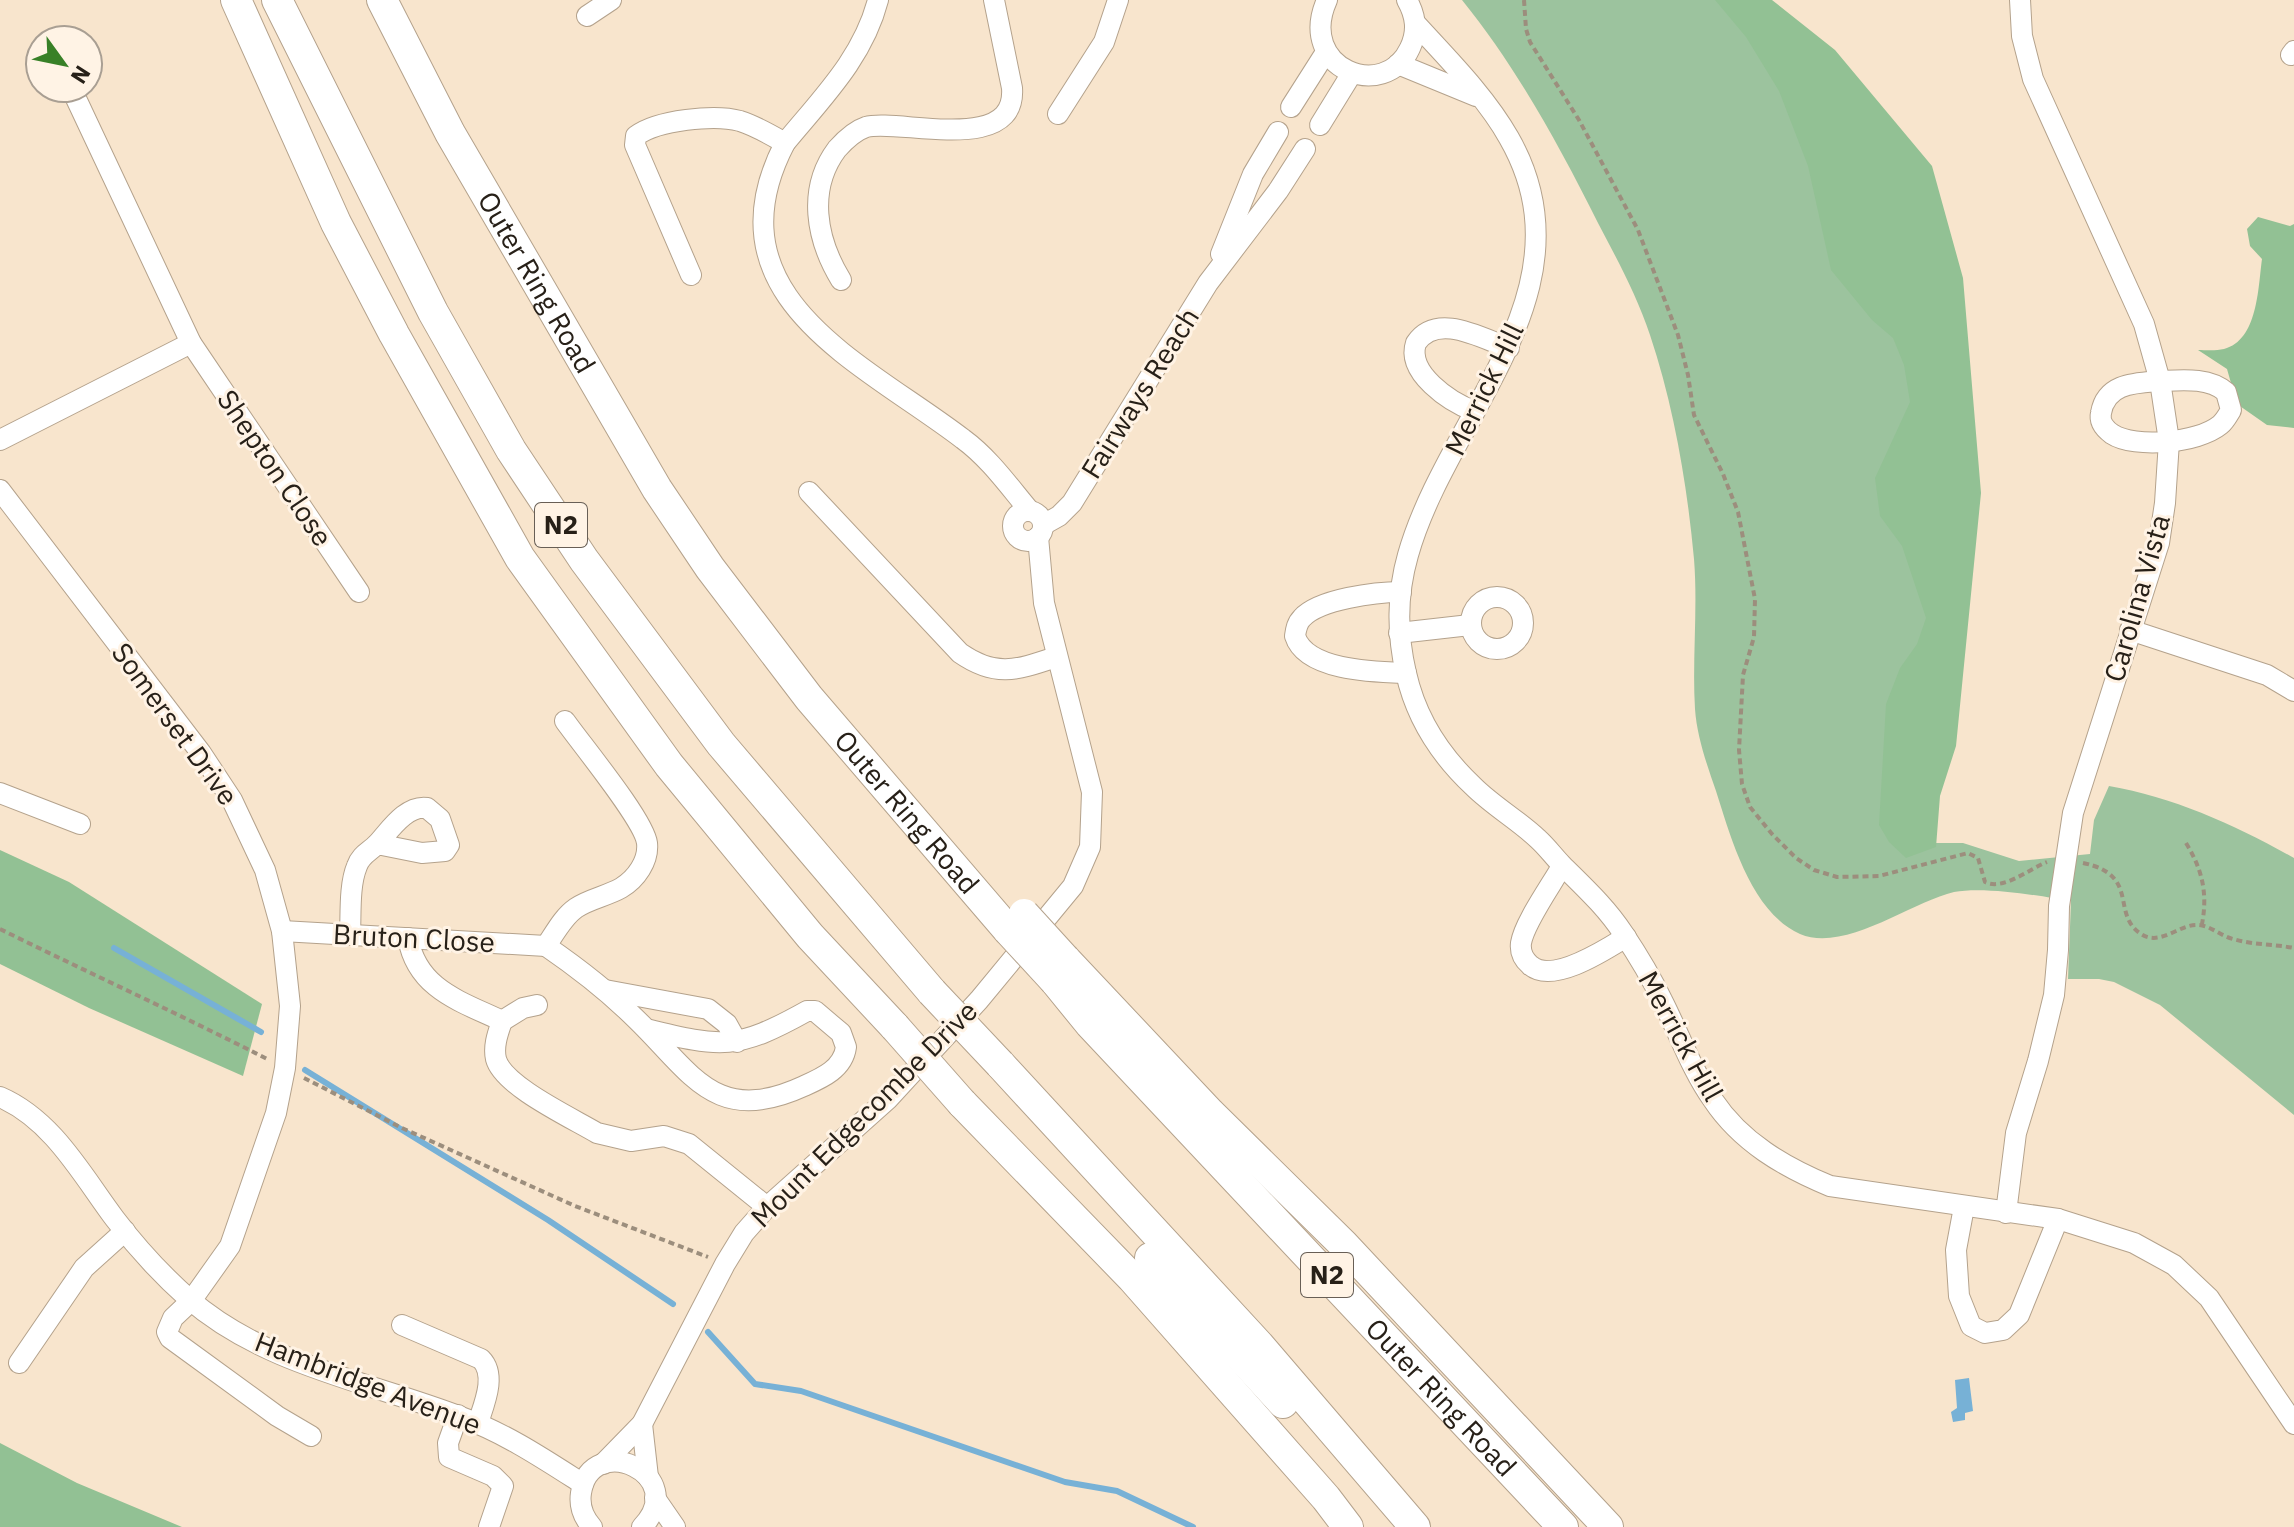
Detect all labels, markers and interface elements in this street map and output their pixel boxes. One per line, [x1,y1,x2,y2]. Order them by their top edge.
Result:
north arrow [24,24,104,104]
text: N [65,61,98,90]
street label: Outer Ring Road [470,184,605,380]
street label: Fairways Reach [1072,300,1207,485]
street label: Merrick Hill [1436,316,1532,461]
street label: Shepton Close [209,382,341,553]
road number: N2 [535,503,587,547]
street label: Carolina Vista [2095,510,2178,686]
street label: Somerset Drive [104,635,247,812]
street label: Outer Ring Road [827,722,988,901]
street label: Bruton Close [332,915,496,960]
street label: Merrick Hill [1631,964,1732,1107]
street label: Mount Edgecombe Drive [742,992,985,1235]
road number: N2 [1301,1253,1353,1297]
street label: Outer Ring Road [1358,1310,1525,1484]
street label: Hambridge Avenue [250,1322,486,1443]

